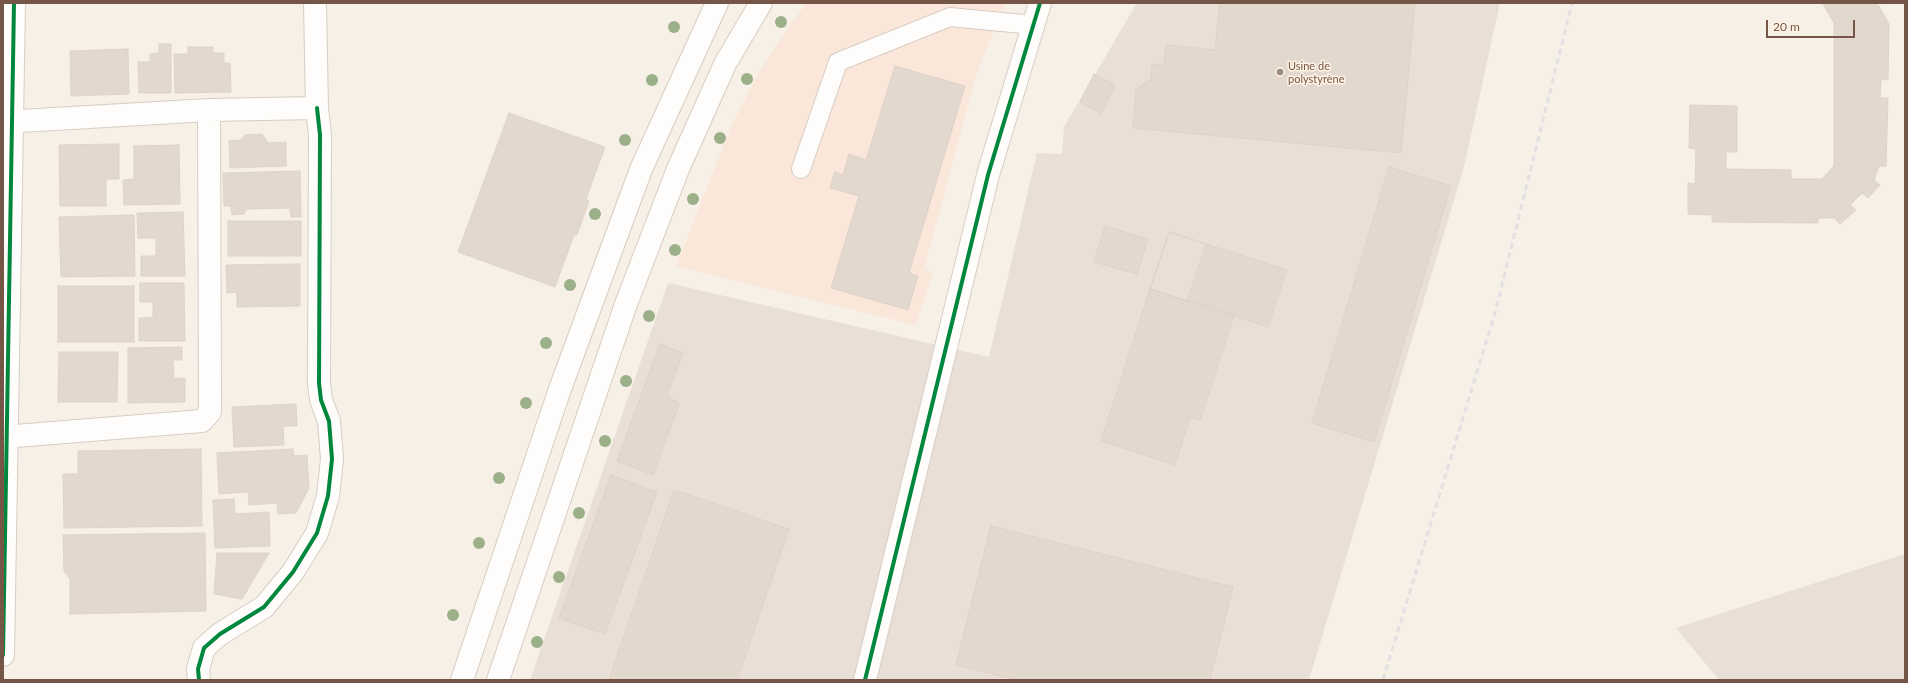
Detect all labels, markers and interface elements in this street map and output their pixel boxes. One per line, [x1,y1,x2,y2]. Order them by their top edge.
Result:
scale bar [1768,12,1857,38]
text: 20 m [1773,19,1800,34]
place label: Usine de polystyrène [1288,59,1344,85]
marker: Usine de polystyrène [1275,67,1285,77]

